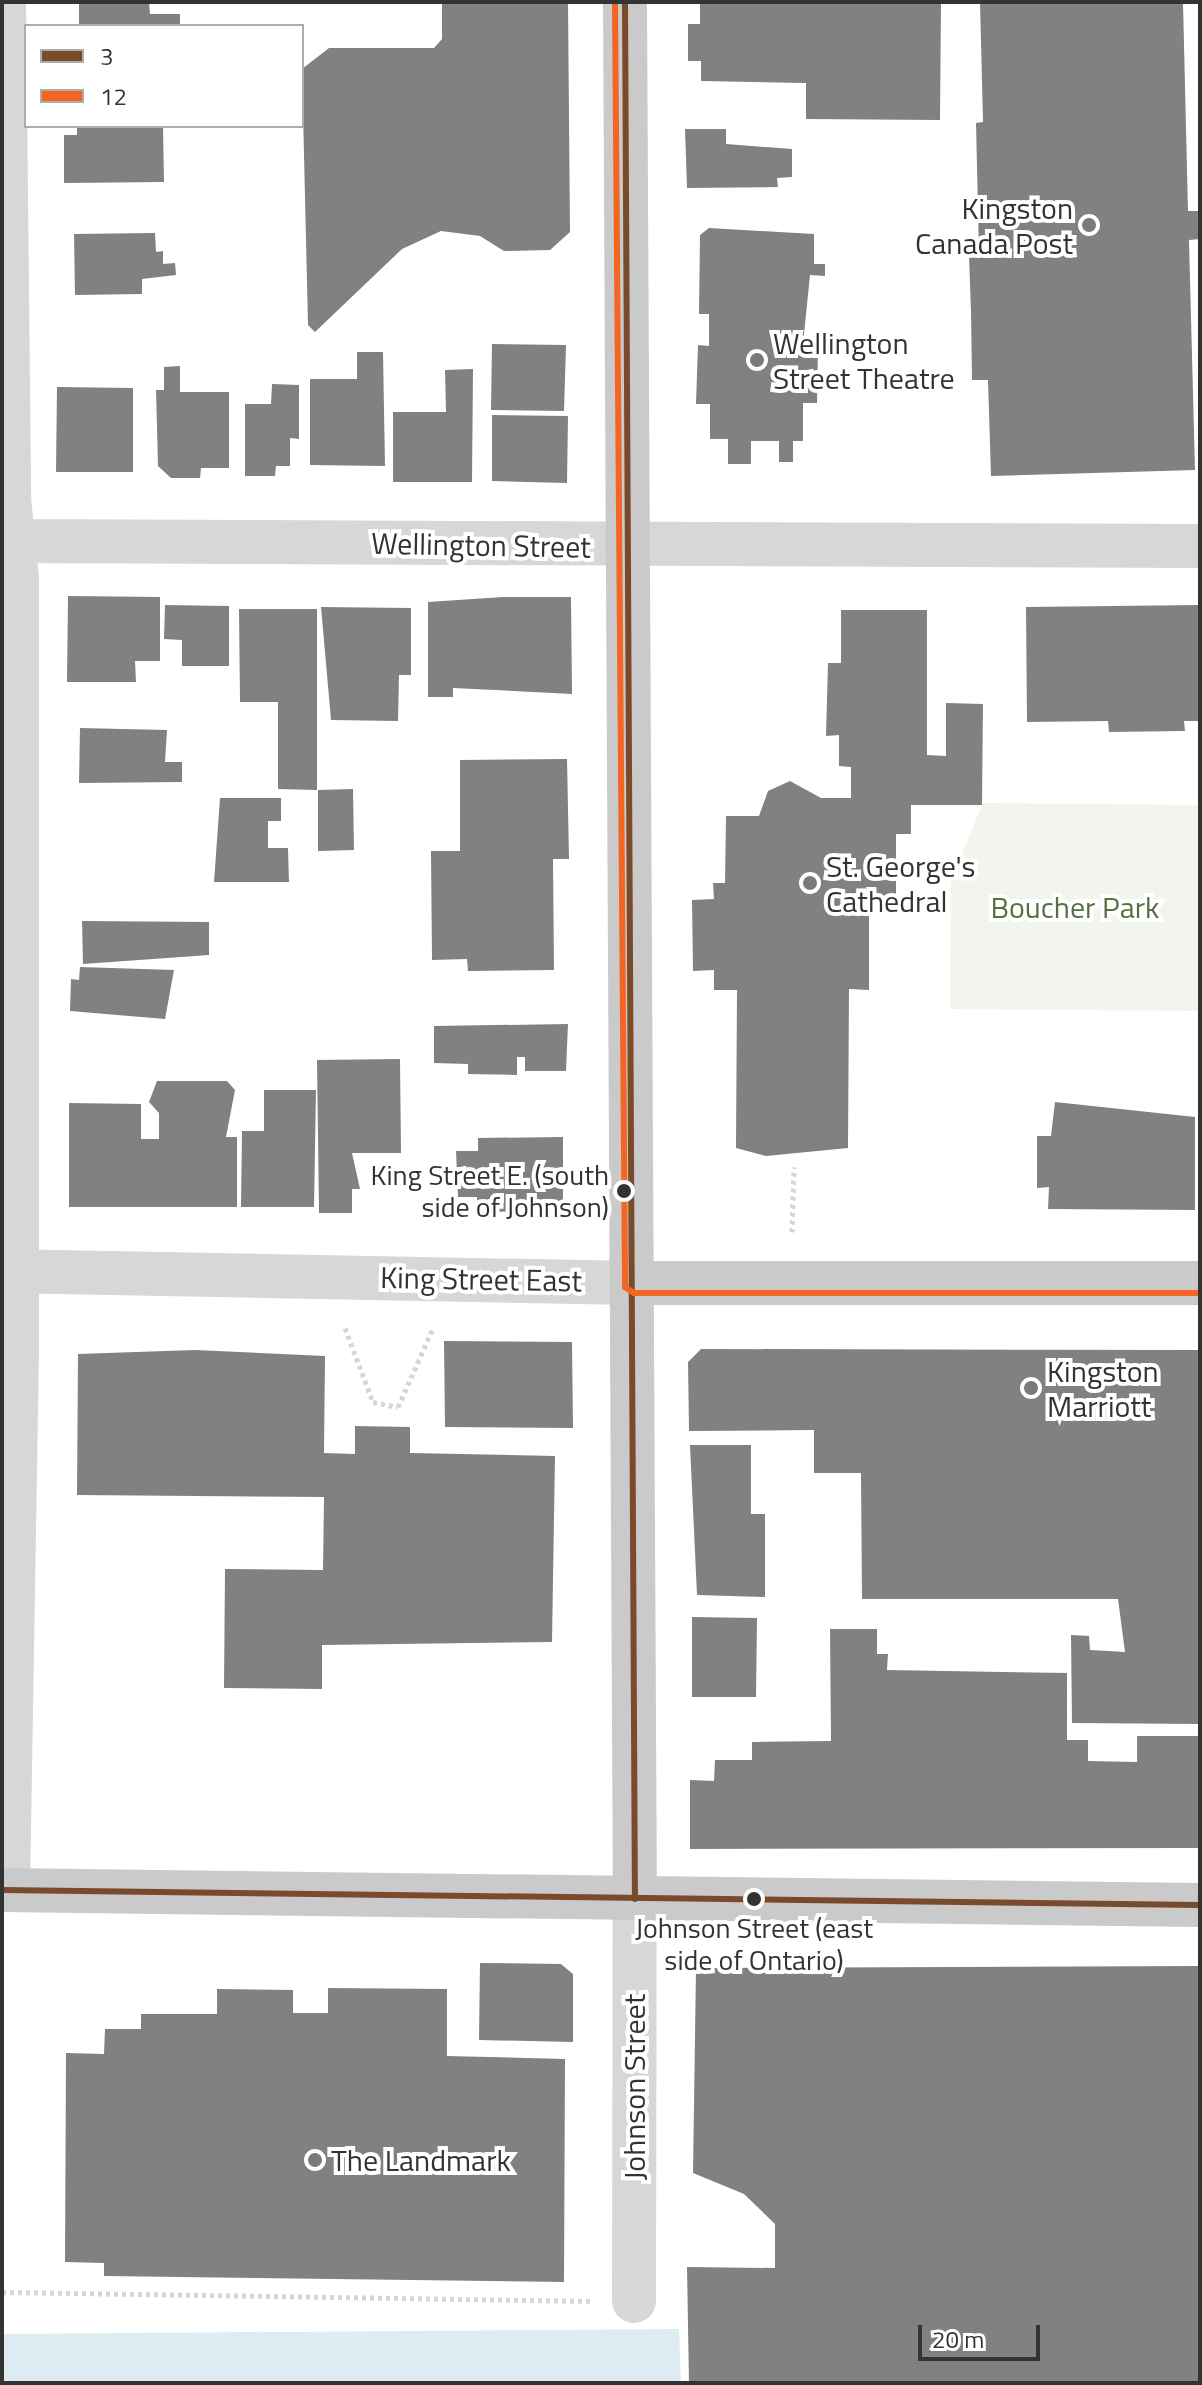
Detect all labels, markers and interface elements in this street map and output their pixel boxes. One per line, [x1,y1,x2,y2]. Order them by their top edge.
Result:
legend [24,24,304,128]
text: 3 [100,38,113,74]
text: 12 [100,78,127,114]
place label: Kingston Canada Post [915,190,1073,260]
marker: Kingston Canada Post [1080,216,1098,234]
place label: Wellington Street Theatre [773,325,955,396]
marker: Wellington Street Theatre [748,351,766,369]
street label: Wellington Street [371,525,591,565]
place label: St. George's Cathedral [826,848,975,918]
marker: St. George's Cathedral [801,874,819,892]
park label: Boucher Park [991,889,1159,925]
place label: King Street E. (south side of Johnson) [370,1158,609,1224]
marker: King Street E. (south side of Johnson) [616,1183,632,1199]
street label: King Street East [380,1259,582,1299]
place label: Kingston Marriott [1047,1353,1159,1424]
marker: Kingston Marriott [1022,1379,1040,1397]
marker: Johnson Street (east side of Ontario) [746,1891,762,1907]
place label: Johnson Street (east side of Ontario) [635,1911,873,1977]
street label: Johnson Street [616,1994,652,2180]
place label: The Landmark [331,2142,511,2178]
marker: The Landmark [306,2151,324,2169]
scale bar [922,2309,1044,2359]
text: 20 m [932,2321,984,2357]

